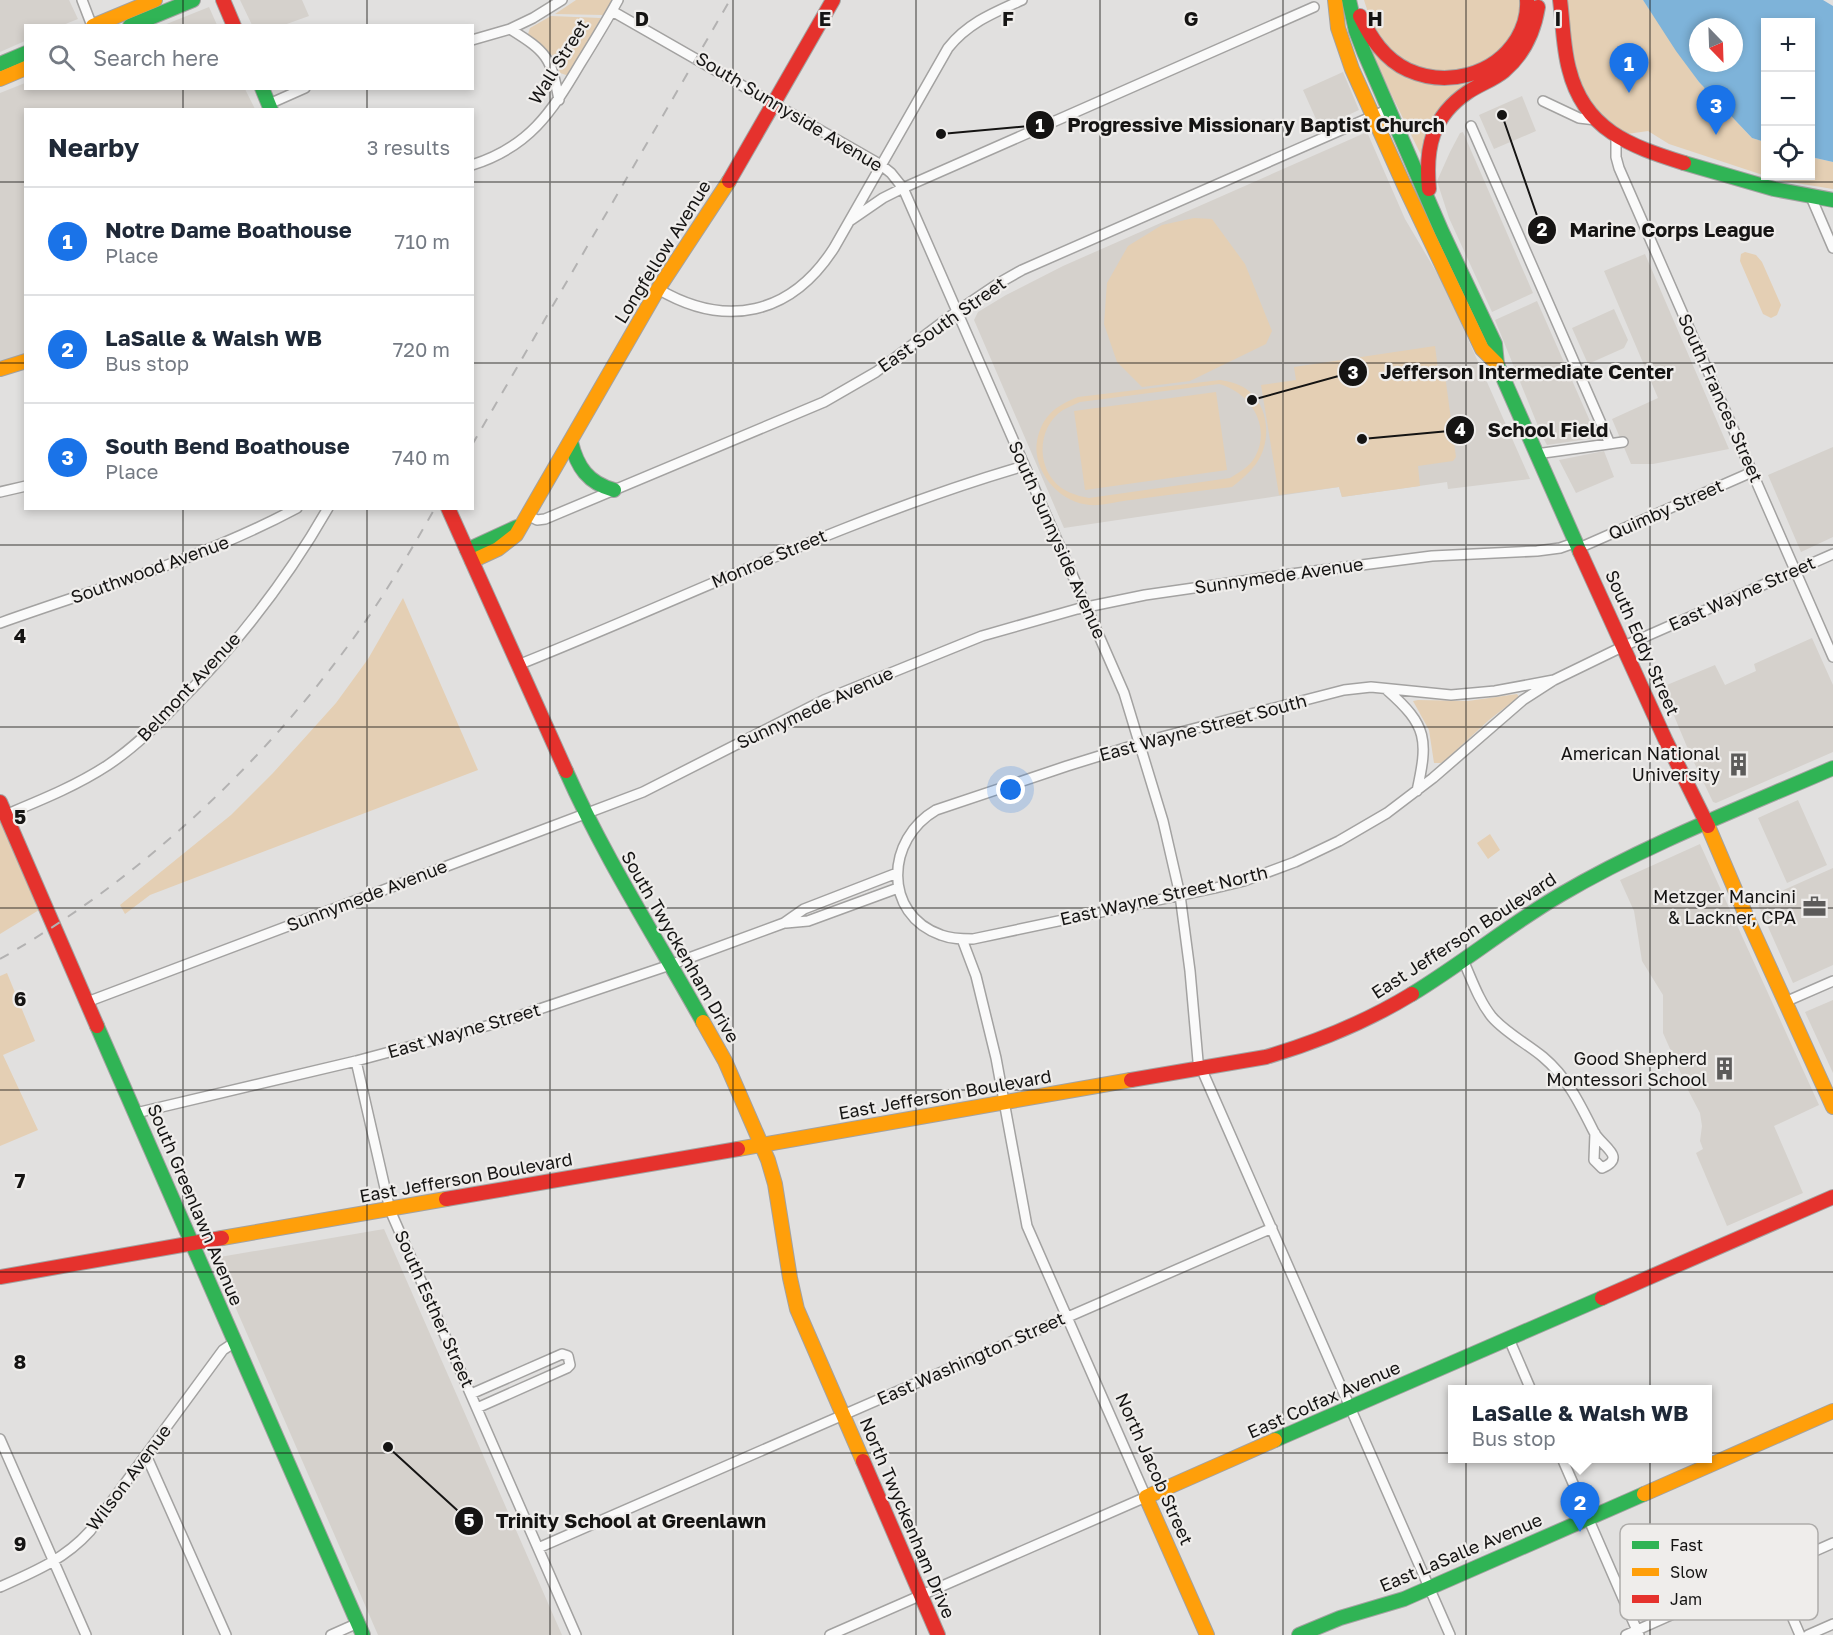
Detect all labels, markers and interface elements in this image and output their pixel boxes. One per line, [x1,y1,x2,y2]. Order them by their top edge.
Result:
text: D [635,6,649,30]
text: E [819,6,831,30]
text: F [1002,6,1014,30]
text: G [1184,6,1198,30]
text: H [1367,6,1383,30]
text: I [1555,6,1561,30]
street label: Wall Street [523,15,593,108]
north arrow [1689,18,1743,72]
map controls [1761,18,1815,180]
button: + [1761,18,1815,72]
search box [24,24,474,90]
icon: search [45,41,78,74]
text: Search here [93,44,219,71]
pin: 1 [1610,44,1648,93]
street label: South Sunnyside Avenue [692,47,887,176]
button: − [1761,72,1815,126]
pin: 3 [1696,86,1736,135]
callout: Progressive Missionary Baptist Church [1025,106,1457,144]
text: Progressive Missionary Baptist Church [1067,112,1445,136]
text: 1 [1035,114,1045,136]
button: locate [1761,126,1815,180]
text: Nearby [48,132,139,163]
text: 3 results [367,135,450,159]
street label: Longfellow Avenue [609,176,715,327]
callout: Marine Corps League [1527,211,1786,249]
text: Notre Dame Boathouse [105,216,352,243]
text: Marine Corps League [1570,217,1775,241]
text: 2 [1537,218,1548,240]
text: 1 [62,229,73,253]
text: 710 m [395,229,450,253]
text: Place [105,243,158,267]
street label: East South Street [873,272,1010,377]
street label: South Frances Street [1674,310,1768,485]
text: LaSalle & Walsh WB [105,324,322,351]
text: 2 [61,337,74,361]
text: 720 m [393,337,450,361]
text: Bus stop [105,351,189,375]
callout: Jefferson Intermediate Center [1338,353,1686,391]
text: Jefferson Intermediate Center [1380,359,1674,383]
text: 3 [1348,361,1359,383]
callout: School Field [1445,411,1620,449]
text: School Field [1488,417,1608,441]
text: 4 [1454,418,1466,440]
text: South Bend Boathouse [105,432,350,459]
street label: South Sunnyside Avenue [1004,437,1112,642]
text: 3 [61,445,74,469]
text: 740 m [392,445,450,469]
text: Place [105,459,158,483]
street label: Quimby Street [1605,474,1727,544]
street label: Monroe Street [708,524,830,592]
street label: Southwood Avenue [68,530,232,608]
street label: East Wayne Street [1665,551,1818,635]
street label: Sunnymede Avenue [1193,552,1365,598]
street label: South Eddy Street [1601,567,1685,719]
text: 4 [14,623,26,647]
street label: Belmont Avenue [132,627,244,745]
street label: Sunnymede Avenue [733,661,896,753]
street label: East Wayne Street South [1097,689,1309,765]
place label: American National University [1561,742,1720,785]
building icon: American National University [1725,751,1751,777]
your location [996,775,1025,804]
text: 5 [14,804,26,828]
street label: South Twyckenham Drive [617,847,745,1046]
street label: Sunnymede Avenue [283,854,450,936]
street label: East Wayne Street North [1058,860,1270,930]
street label: East Jefferson Boulevard [1367,867,1560,1003]
place label: Metzger Mancini & Lackner, CPA [1653,885,1796,928]
office icon: Metzger Mancini & Lackner, CPA [1801,894,1827,920]
text: 6 [14,986,26,1010]
street label: East Wayne Street [385,998,543,1062]
place label: Good Shepherd Montessori School [1546,1047,1707,1090]
building icon: Good Shepherd Montessori School [1712,1056,1738,1082]
street label: East Jefferson Boulevard [837,1064,1053,1124]
street label: South Greenlawn Avenue [143,1100,248,1309]
street label: East Jefferson Boulevard [358,1147,574,1207]
text: 7 [15,1168,26,1192]
street label: South Esther Street [390,1226,480,1391]
street label: East Washington Street [873,1307,1068,1409]
text: 8 [14,1349,26,1373]
street label: East Colfax Avenue [1244,1355,1403,1443]
popup [1448,1385,1712,1463]
street label: North Jacob Street [1111,1389,1198,1548]
text: LaSalle & Walsh WB [1472,1399,1688,1426]
street label: North Twyckenham Drive [856,1414,960,1621]
street label: Wilson Avenue [81,1420,175,1535]
text: Bus stop [1472,1426,1556,1450]
pin: 2 [1560,1482,1600,1532]
callout: Trinity School at Greenlawn [454,1502,778,1540]
text: Trinity School at Greenlawn [496,1508,766,1532]
street label: East LaSalle Avenue [1376,1508,1545,1596]
text: 5 [464,1509,475,1531]
legend [1620,1524,1818,1620]
text: 9 [14,1531,26,1555]
text: Fast [1670,1535,1703,1555]
text: Slow [1670,1562,1708,1582]
text: Jam [1670,1589,1702,1609]

